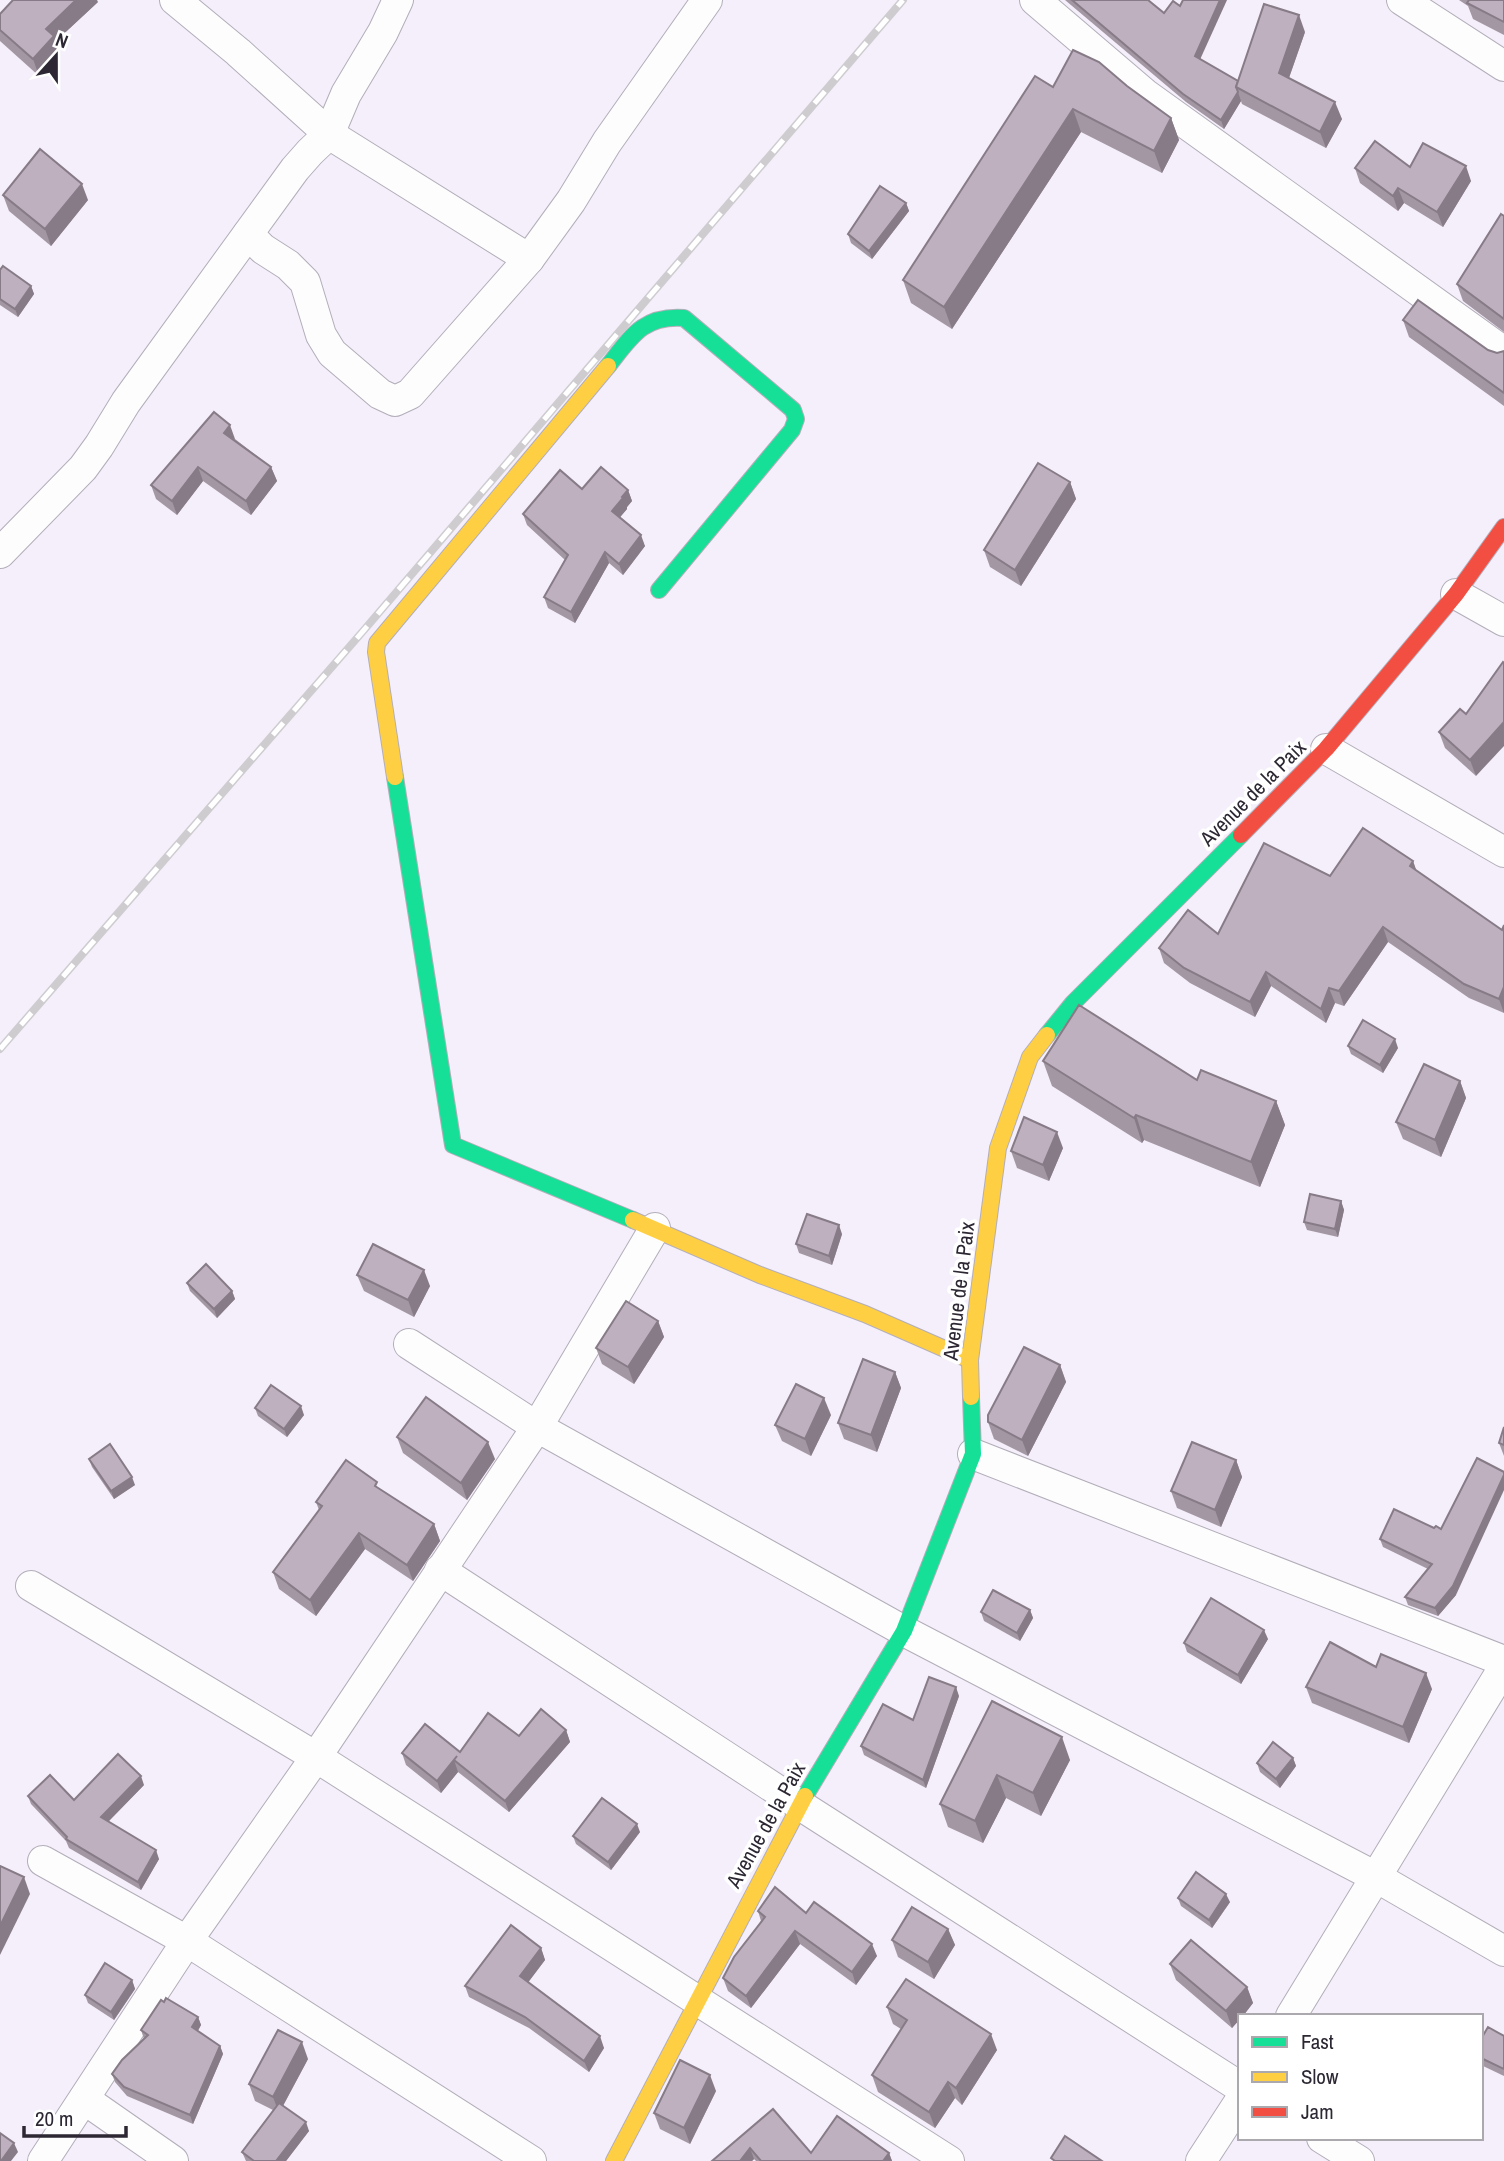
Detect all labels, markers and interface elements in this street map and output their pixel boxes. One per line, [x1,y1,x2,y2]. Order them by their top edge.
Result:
north arrow [21,21,91,91]
text: N [52,26,72,54]
street label: Avenue de la Paix [1192,733,1312,853]
street label: Avenue de la Paix [935,1220,981,1363]
street label: Avenue de la Paix [719,1756,812,1894]
legend [1238,2014,1483,2140]
text: Fast [1301,2027,1334,2056]
text: Slow [1301,2062,1339,2091]
scale bar [24,2094,126,2138]
text: Jam [1301,2097,1334,2126]
text: 20 m [35,2104,73,2133]

